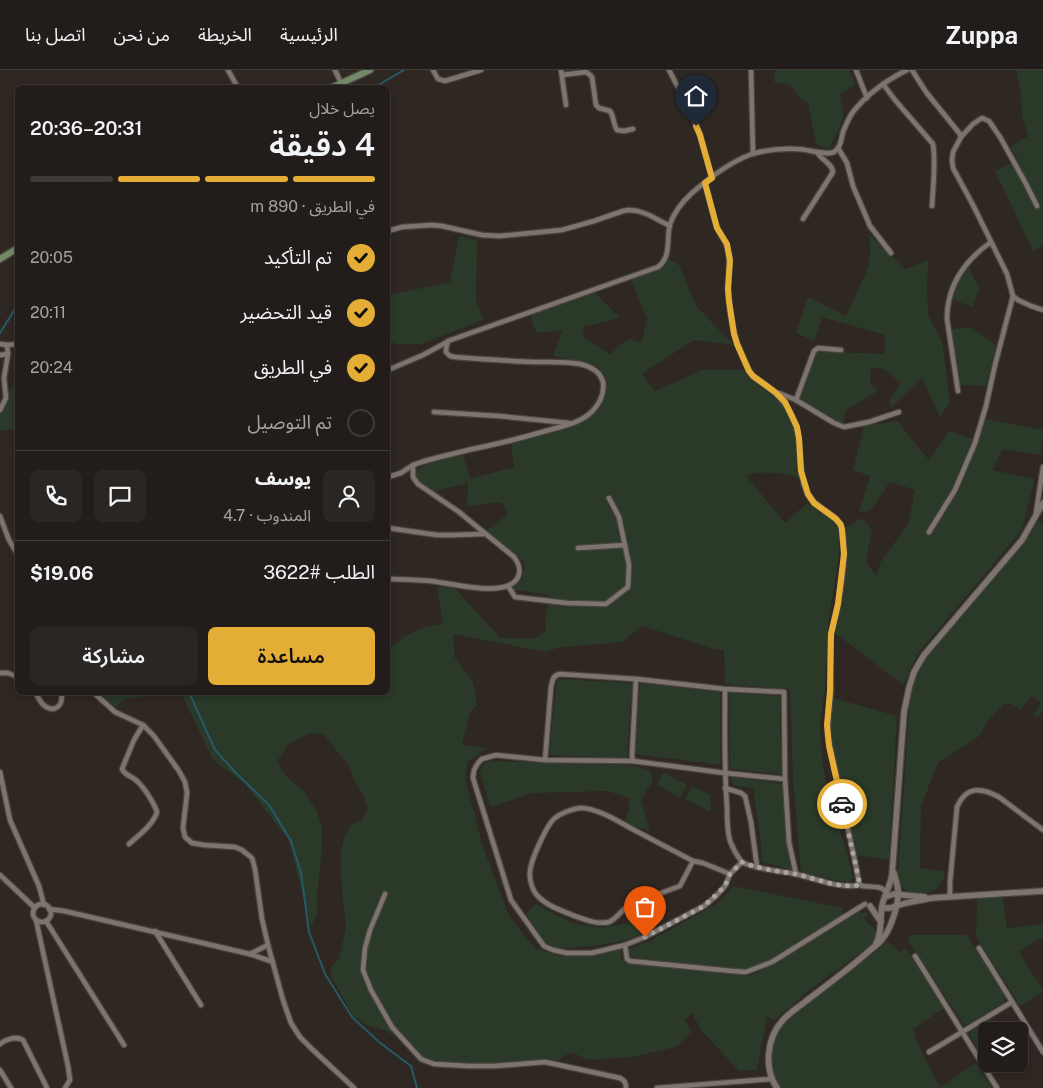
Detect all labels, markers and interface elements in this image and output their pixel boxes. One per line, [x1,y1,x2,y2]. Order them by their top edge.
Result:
text: Zuppa [945,21,1018,49]
text: اتصل بنا [25,24,86,45]
text: من نحن [114,24,170,45]
text: الخريطة [198,24,252,45]
text: الرئيسية [280,24,338,45]
pin [675,75,717,126]
icon: home [682,82,710,110]
text: يصل خلال [309,99,375,118]
text: 20:31–20:36 [30,117,143,139]
text: 4 دقيقة [269,126,375,163]
text: في الطريق · 890 m [250,197,375,216]
icon: check [347,244,375,272]
text: تم التأكيد [264,246,332,268]
text: 20:05 [30,248,73,267]
icon: check [347,299,375,327]
text: قيد التحضير [240,301,332,323]
text: 20:11 [30,303,66,322]
icon: check [347,354,375,382]
text: في الطريق [254,356,332,378]
text: 20:24 [30,358,73,377]
text: تم التوصيل [247,411,332,433]
text: يوسف [255,467,311,489]
button: phone [30,470,82,522]
button: chat [94,470,146,522]
button: person [323,470,375,522]
text: المندوب · 4.7 [223,506,311,525]
text: الطلب #3622 [263,561,375,583]
text: $19.06 [30,562,93,584]
button: مشاركة [30,627,198,685]
button: مساعدة [208,627,375,685]
courier [817,779,867,829]
icon: car [828,790,856,818]
pin [624,886,666,937]
icon: bag [631,893,659,921]
map controls [978,1022,1028,1072]
button: layers [978,1022,1028,1072]

